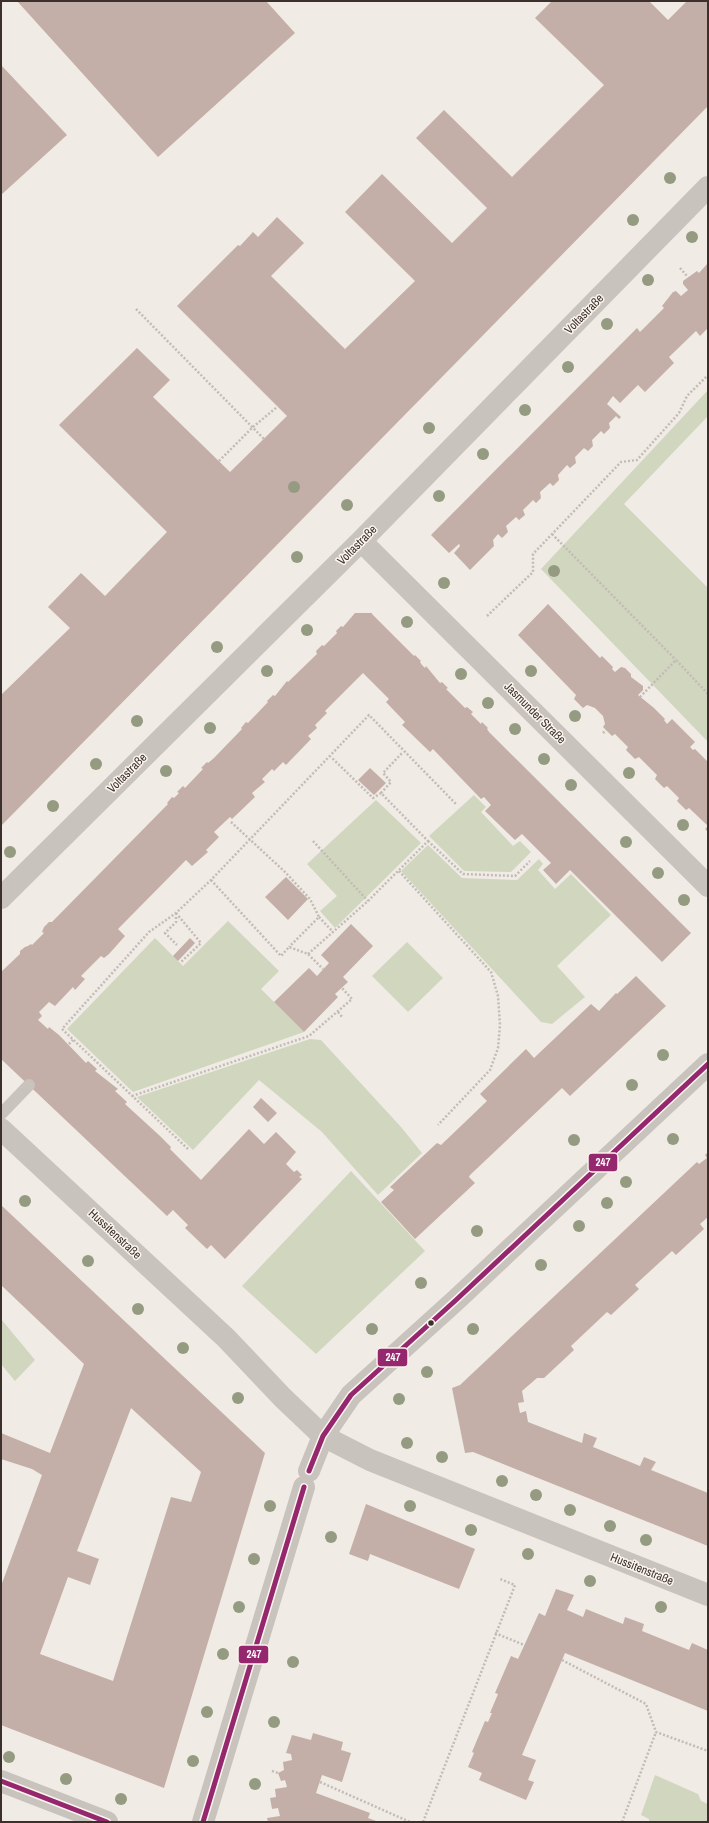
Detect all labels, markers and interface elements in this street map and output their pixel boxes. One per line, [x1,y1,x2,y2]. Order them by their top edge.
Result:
street label: Voltastraße [561,291,607,337]
street label: Voltastraße [334,522,380,568]
street label: Jasmunder Straße [501,679,569,747]
street label: Voltastraße [104,750,150,796]
line badge: 247 [588,1153,618,1172]
text: 247 [595,1155,611,1169]
street label: Hussitenstraße [85,1205,145,1263]
unlabelled marker [426,1318,436,1328]
line badge: 247 [377,1348,408,1367]
text: 247 [385,1350,401,1364]
street label: Hussitenstraße [608,1549,676,1589]
line badge: 247 [238,1645,269,1664]
text: 247 [246,1647,262,1661]

